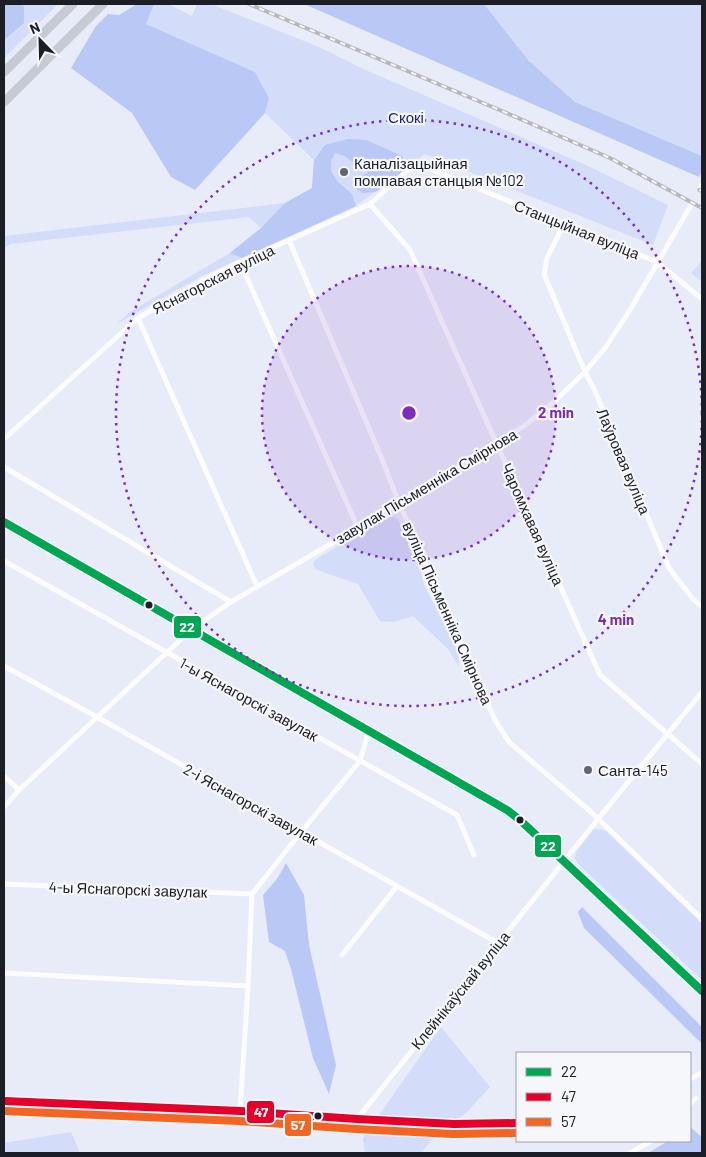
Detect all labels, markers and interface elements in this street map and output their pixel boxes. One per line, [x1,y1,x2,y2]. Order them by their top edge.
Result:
north arrow [15,15,65,65]
text: N [27,18,42,37]
park label: Скокі [388,108,424,126]
place label: Каналізацыйная помпавая станцыя №102 [354,154,524,189]
marker: Каналізацыйная помпавая станцыя №102 [338,166,350,178]
street label: Станцыйная вуліца [512,196,643,263]
street label: Яснагорская вуліца [149,240,278,318]
text: 2 min [538,403,574,421]
centre of rings [400,404,418,422]
street label: Лаўровая вуліца [594,405,655,517]
street label: завулак Пісьменніка Смірнова [332,424,521,547]
street label: Чаромхавая вуліца [498,460,568,589]
street label: вуліца Пісьменніка Смірнова [399,519,497,708]
unlabelled marker [144,600,154,610]
text: 4 min [598,610,634,628]
line badge: 22 [173,615,202,639]
text: 22 [179,618,195,635]
street label: 1-ы Яснагорскі завулак [176,653,322,745]
street label: 2-і Яснагорскі завулак [181,759,322,849]
place label: Санта-145 [598,761,668,779]
marker: Санта-145 [582,764,594,776]
unlabelled marker [515,815,525,825]
line badge: 22 [534,834,562,858]
text: 22 [540,837,556,854]
street label: 4-ы Яснагорскі завулак [48,877,208,901]
street label: Клейнікаўскай вуліца [407,927,514,1053]
legend [516,1052,691,1142]
text: 22 [561,1062,577,1080]
text: 47 [561,1087,576,1105]
line badge: 47 [246,1100,275,1124]
text: 47 [254,1103,268,1120]
unlabelled marker [313,1111,323,1121]
text: 57 [561,1112,576,1130]
line badge: 57 [284,1113,312,1137]
text: 57 [291,1116,305,1133]

